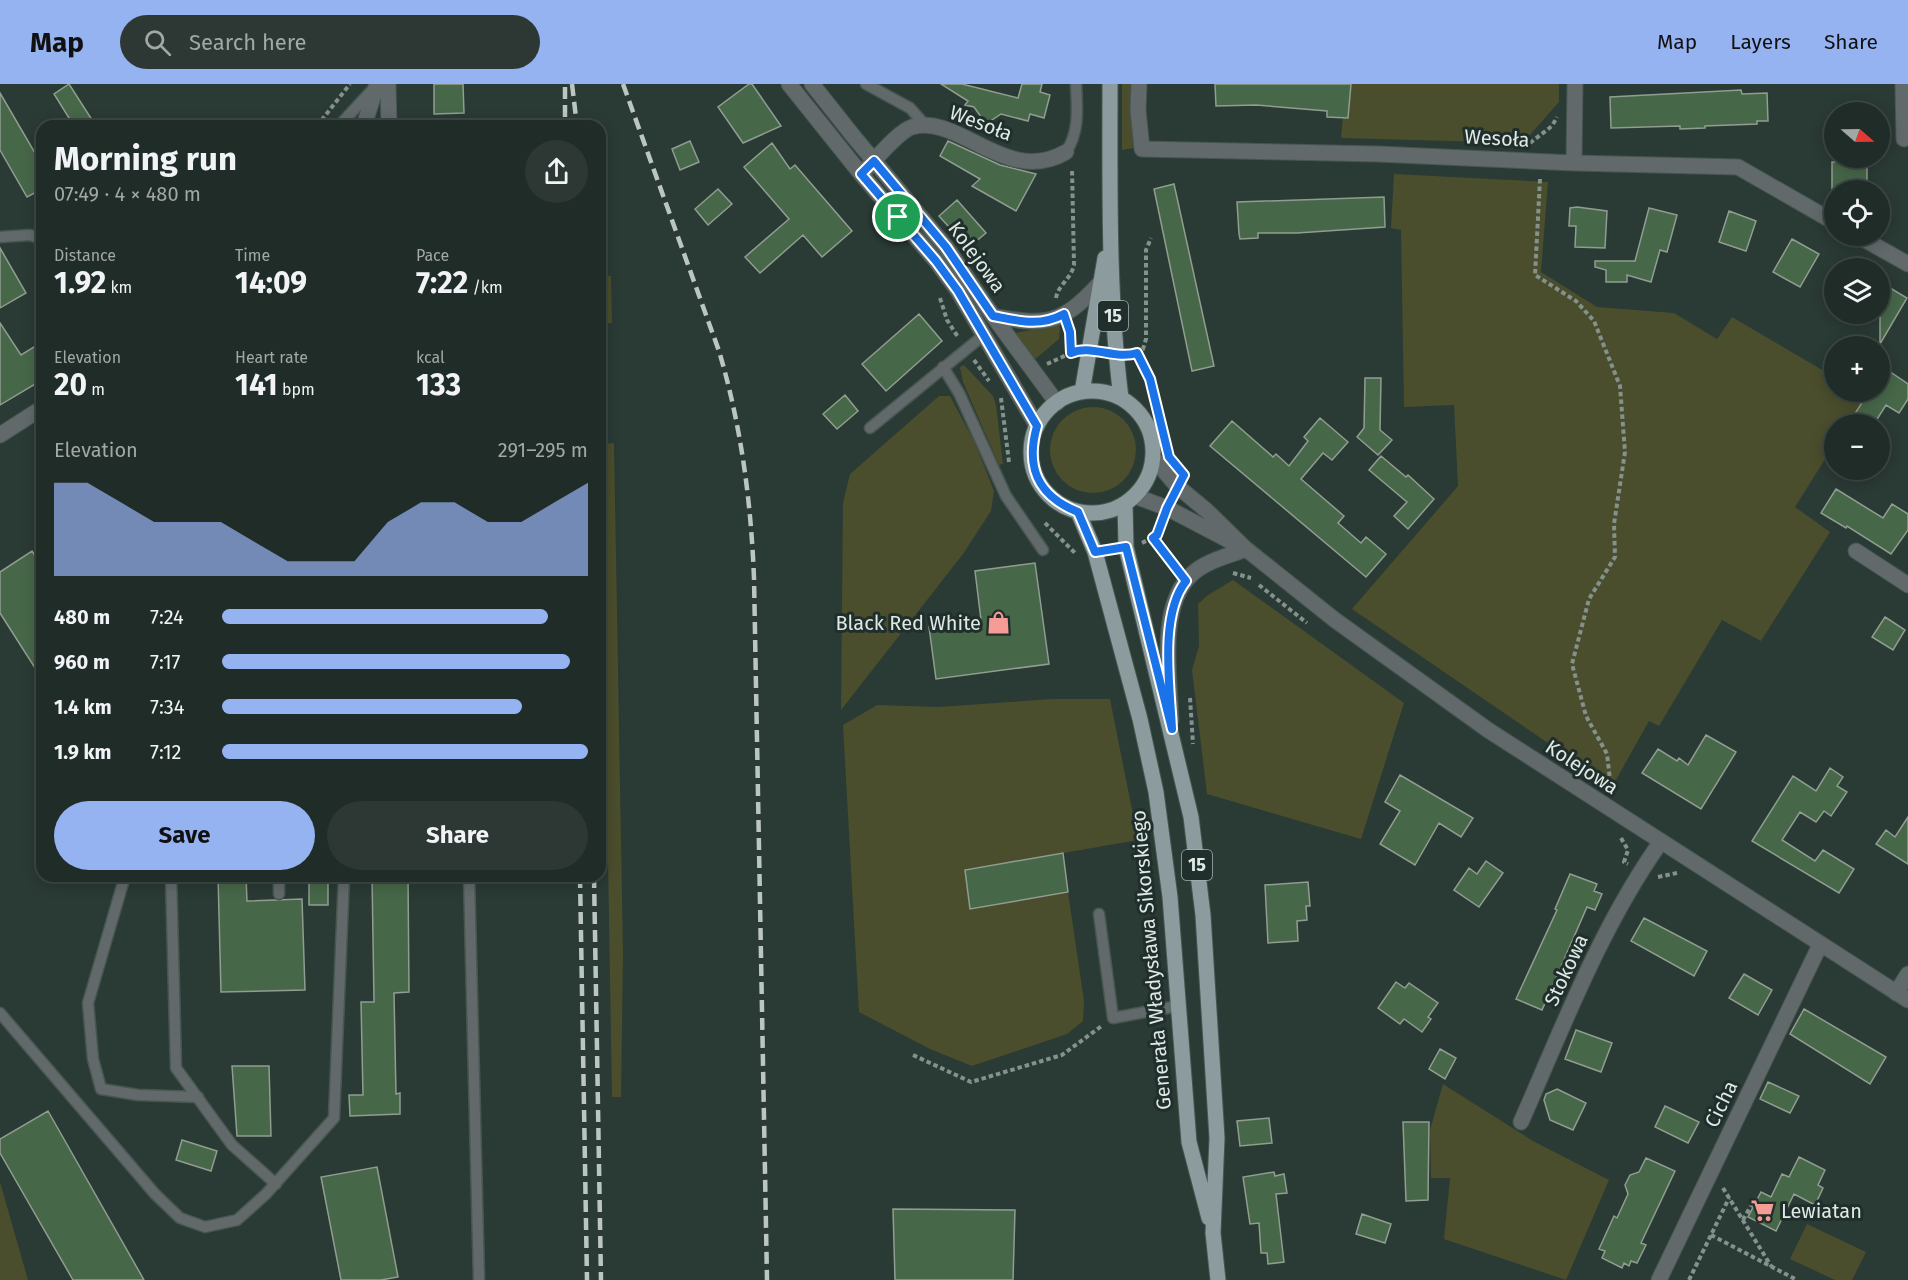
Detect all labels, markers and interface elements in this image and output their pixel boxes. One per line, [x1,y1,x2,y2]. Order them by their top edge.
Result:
search box [120,15,540,69]
text: Map [30,26,84,59]
icon: search [141,26,174,59]
text: Search here [189,29,307,56]
text: Map [1657,29,1697,55]
text: Layers [1730,29,1791,55]
text: Share [1824,29,1878,55]
street label: Wesoła [946,100,1016,146]
north arrow [1824,102,1890,168]
map controls [1824,102,1890,480]
street label: Wesoła [1464,124,1530,152]
text: Morning run [54,139,237,179]
button: share [525,140,588,203]
button: locate [1824,180,1890,246]
text: 07:49 · 4 × 480 m [54,182,201,206]
pin [872,191,923,242]
icon: arrive [881,200,914,233]
street label: Kolejowa [943,217,1011,297]
text: Distance [54,246,116,265]
text: Time [235,246,270,265]
text: Pace [416,246,449,265]
button: layers [1824,258,1890,324]
text: 1.92 [54,265,106,301]
text: 14:09 [235,265,307,301]
text: 7:22 [416,265,468,301]
text: km [106,278,132,297]
text: /km [468,278,503,297]
road number: 15 [1098,301,1128,331]
button: + [1824,336,1890,402]
text: Elevation [54,348,121,367]
text: Heart rate [235,348,308,367]
text: kcal [416,348,445,367]
text: 20 [54,367,87,403]
text: 141 [235,367,278,403]
text: 133 [416,367,461,403]
text: m [87,380,105,399]
text: bpm [278,380,315,399]
button: − [1824,414,1890,480]
text: Elevation [54,438,138,462]
text: 291–295 m [498,438,588,462]
text: 480 m [54,605,110,629]
text: 7:24 [150,605,184,629]
shop icon: Black Red White [986,610,1012,636]
place label: Black Red White [835,611,981,635]
text: 960 m [54,650,110,674]
text: 7:17 [150,650,180,674]
text: 1.4 km [54,695,112,719]
text: 7:34 [150,695,184,719]
street label: Kolejowa [1541,735,1623,799]
text: 1.9 km [54,740,112,764]
text: 7:12 [150,740,181,764]
button: Save [54,801,315,870]
button: Share [327,801,588,870]
street label: Generała Władysława Sikorskiego [1126,809,1176,1111]
road number: 15 [1182,850,1212,880]
street label: Stokowa [1539,930,1593,1010]
street label: Cicha [1699,1077,1743,1131]
supermarket icon: Lewiatan [1750,1198,1776,1224]
place label: Lewiatan [1781,1199,1862,1223]

